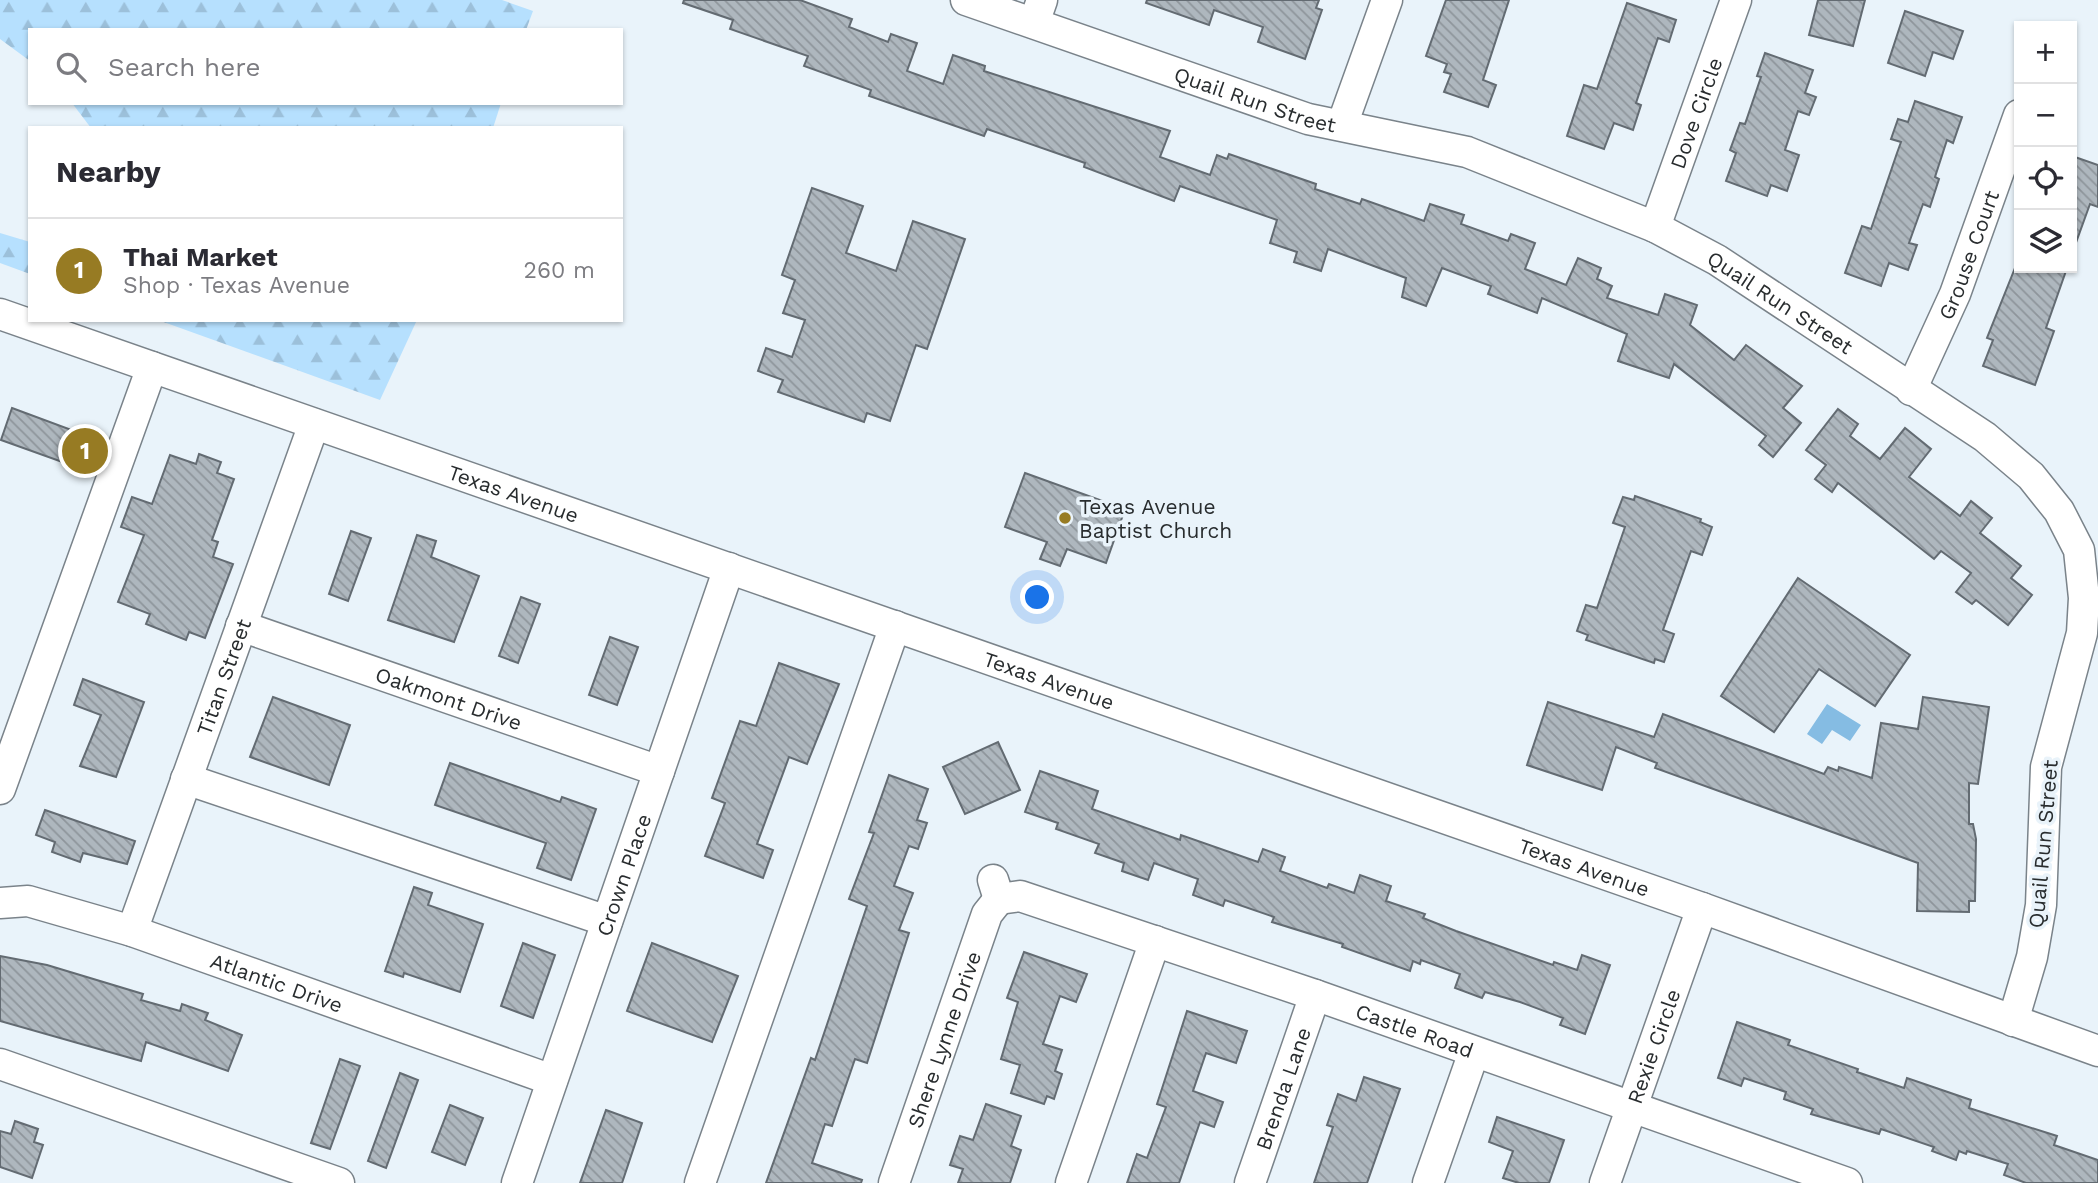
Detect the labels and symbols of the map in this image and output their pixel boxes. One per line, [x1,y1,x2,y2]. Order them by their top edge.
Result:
street label: Dove Circle [1664,54,1727,172]
street label: Quail Run Street [1171,61,1339,137]
street label: Grouse Court [1933,187,2004,323]
street label: Quail Run Street [1703,245,1858,359]
pin: 1 [62,425,108,477]
street label: Texas Avenue [445,459,582,528]
place label: Texas Avenue Baptist Church [1079,494,1232,543]
marker: Texas Avenue Baptist Church [1057,510,1073,526]
your location [1020,580,1054,614]
street label: Titan Street [191,615,256,739]
street label: Texas Avenue [980,646,1118,714]
street label: Oakmont Drive [372,661,525,735]
street label: Quail Run Street [2023,759,2063,929]
street label: Crown Place [591,810,656,939]
street label: Texas Avenue [1516,833,1653,901]
street label: Atlantic Drive [207,947,346,1017]
street label: Shere Lynne Drive [902,948,986,1131]
street label: Rexie Circle [1621,986,1685,1107]
street label: Castle Road [1352,998,1477,1063]
street label: Brenda Lane [1250,1024,1315,1153]

